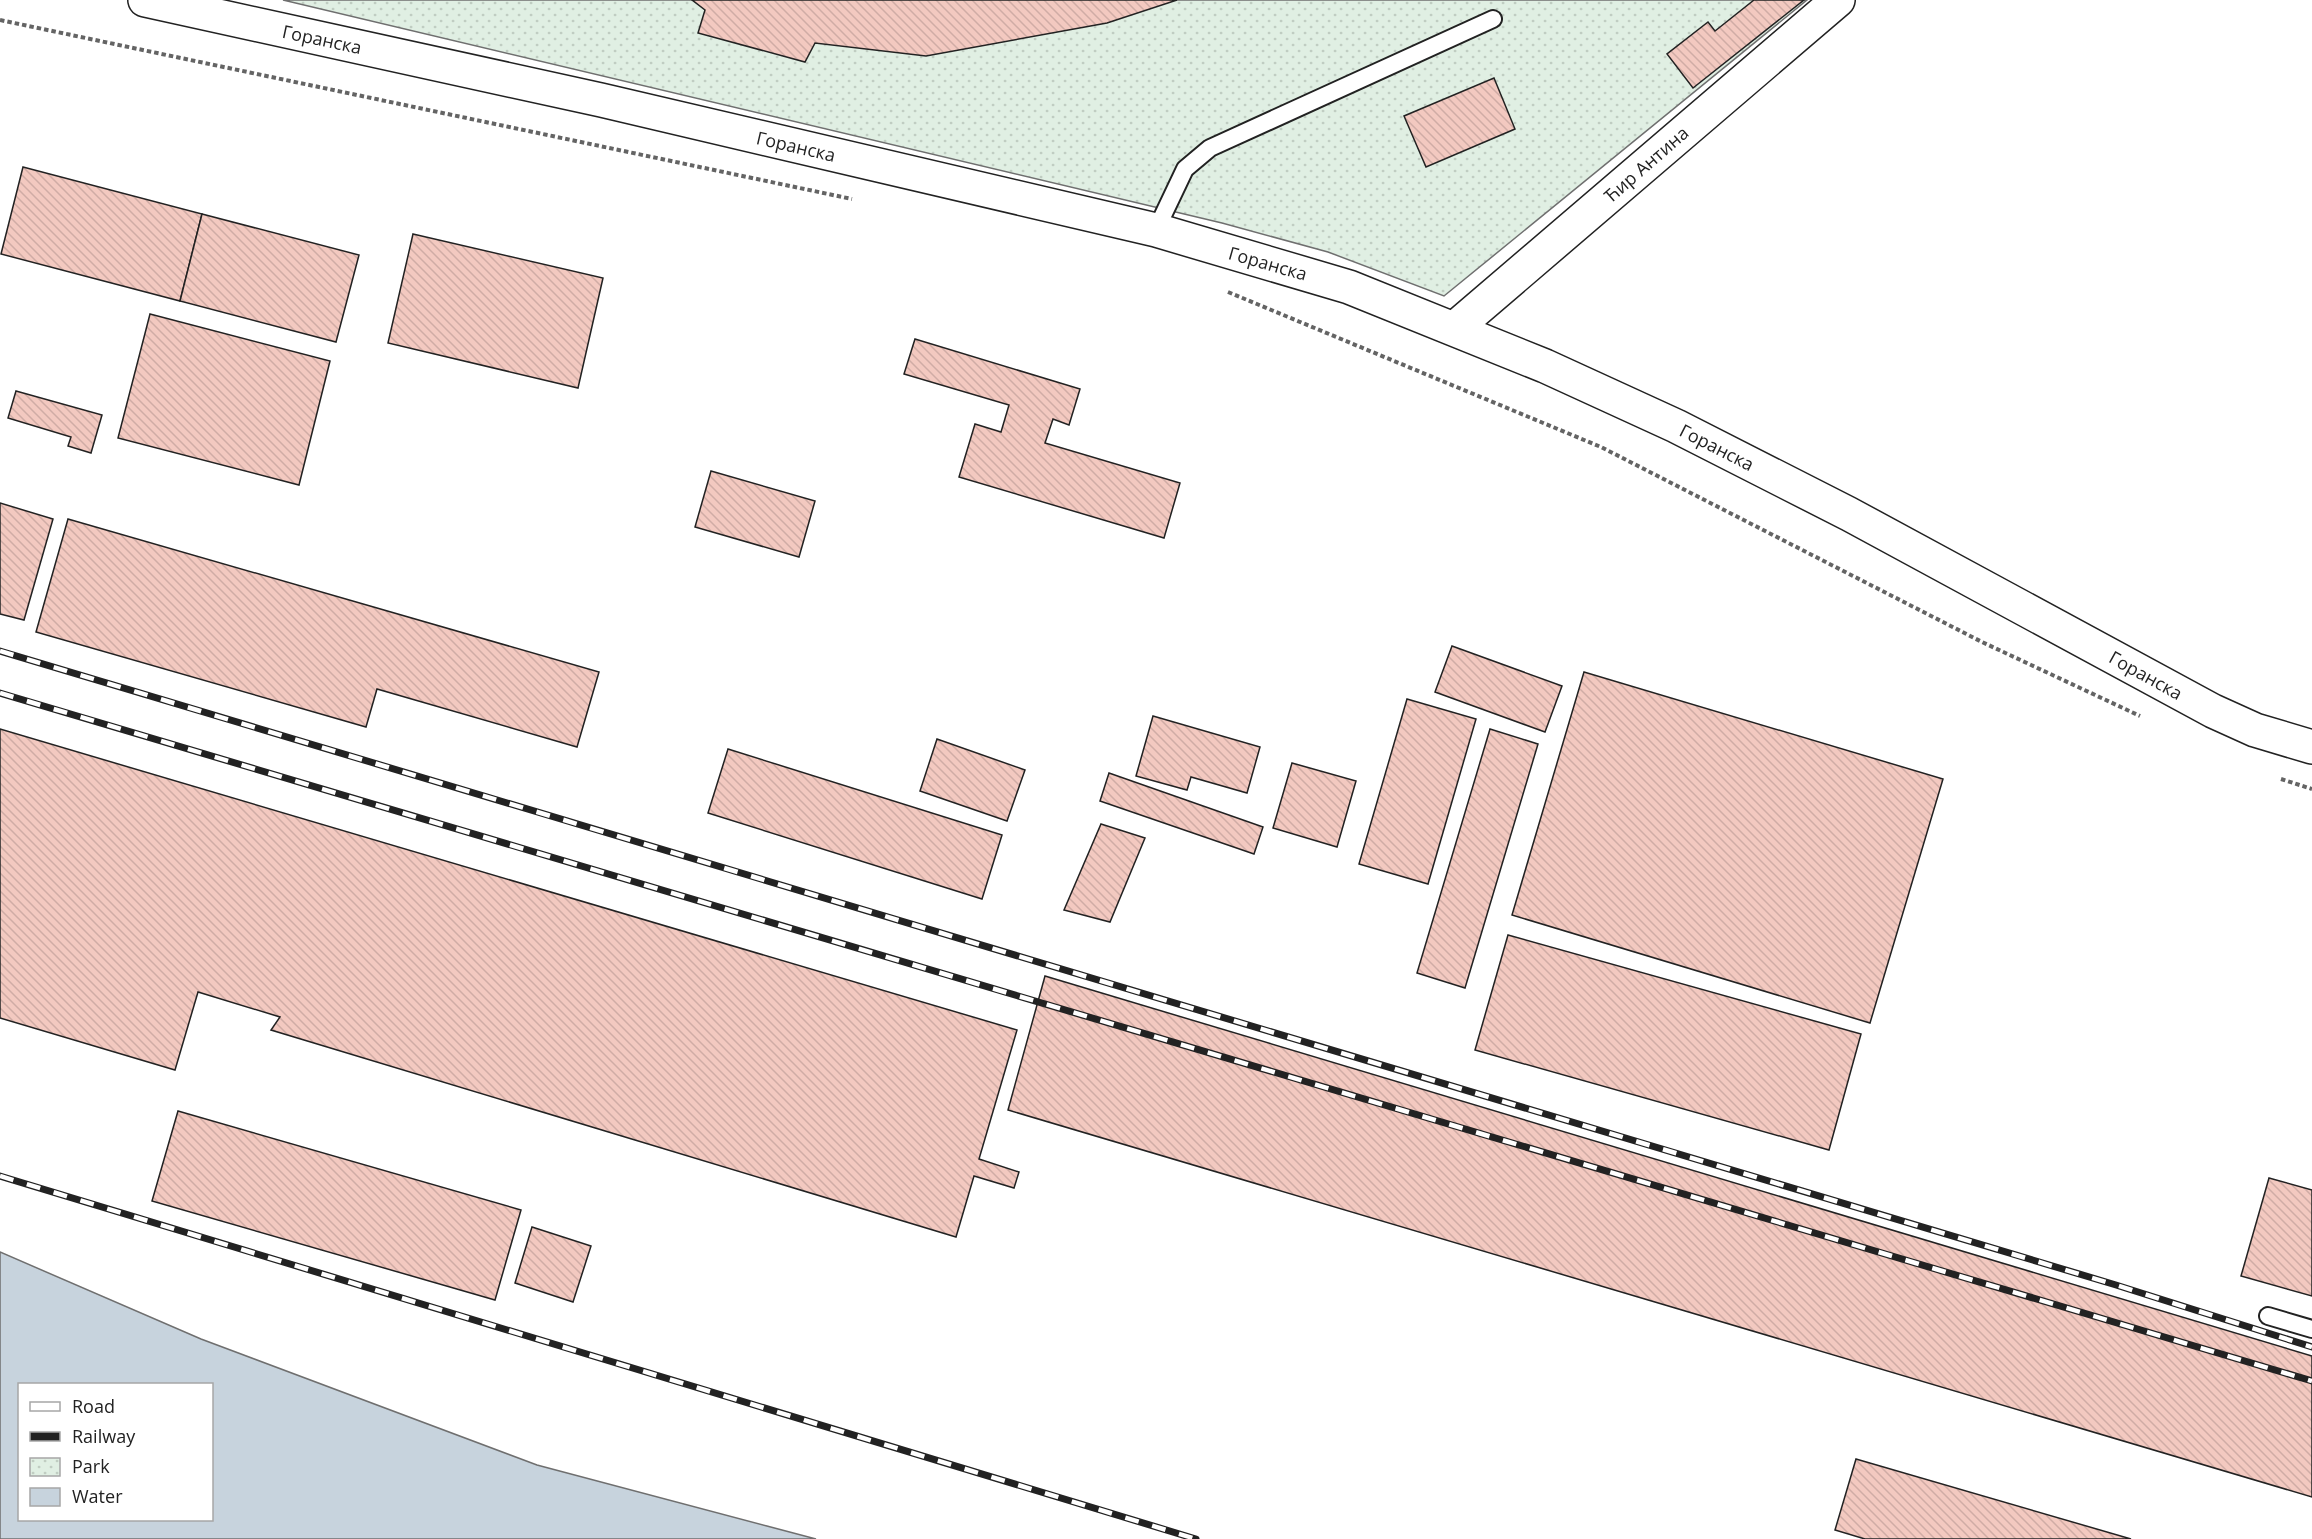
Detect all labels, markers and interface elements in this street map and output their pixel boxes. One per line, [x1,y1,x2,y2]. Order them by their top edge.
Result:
street label: Горанска [280,19,364,59]
street label: Ћир Антина [1599,121,1693,207]
street label: Горанска [754,125,838,167]
street label: Горанска [1226,240,1310,286]
street label: Горанска [1676,418,1758,476]
street label: Горанска [2105,645,2187,705]
legend [18,1383,213,1521]
text: Road [72,1394,115,1418]
text: Railway [72,1424,136,1448]
text: Park [72,1454,110,1478]
text: Water [72,1484,123,1508]

